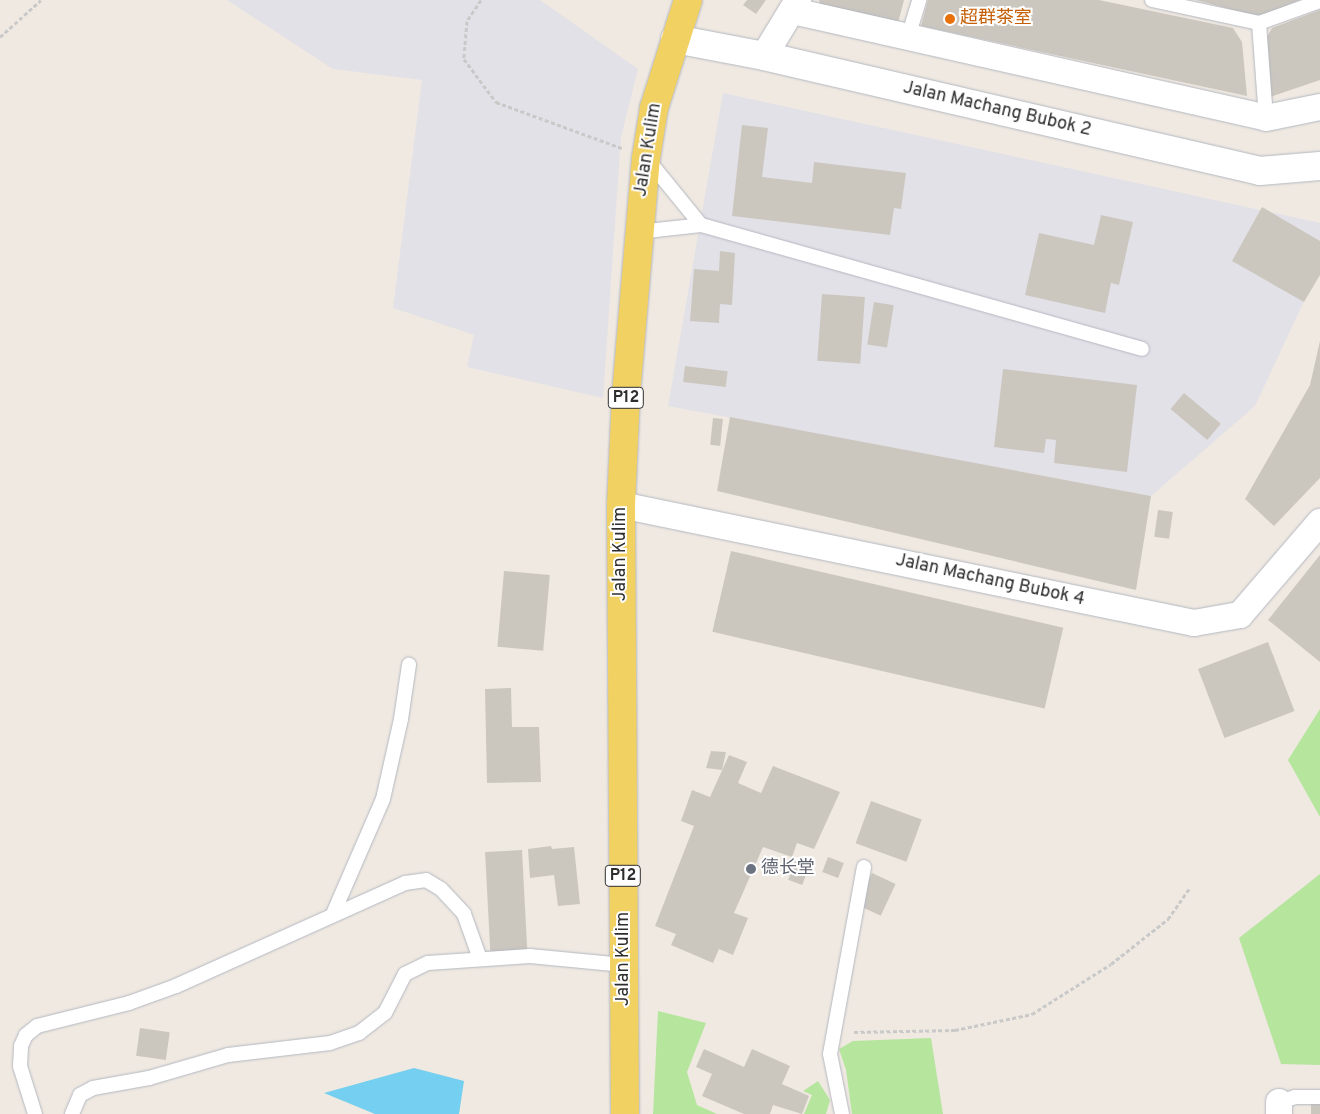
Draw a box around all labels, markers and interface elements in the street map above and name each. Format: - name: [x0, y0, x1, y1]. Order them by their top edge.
- place label: 超群茶室: [960, 8, 1032, 30]
- marker: 超群茶室: [944, 13, 956, 25]
- street label: Jalan Machang Bubok 2: [901, 78, 1093, 142]
- street label: Jalan Kulim: [631, 102, 667, 198]
- road number: P12: [607, 384, 645, 412]
- street label: Jalan Kulim: [610, 507, 632, 601]
- street label: Jalan Machang Bubok 4: [893, 550, 1087, 612]
- place label: 德长堂: [761, 858, 815, 880]
- road number: P12: [604, 862, 642, 889]
- marker: 德长堂: [745, 863, 757, 875]
- street label: Jalan Kulim: [613, 912, 635, 1006]

